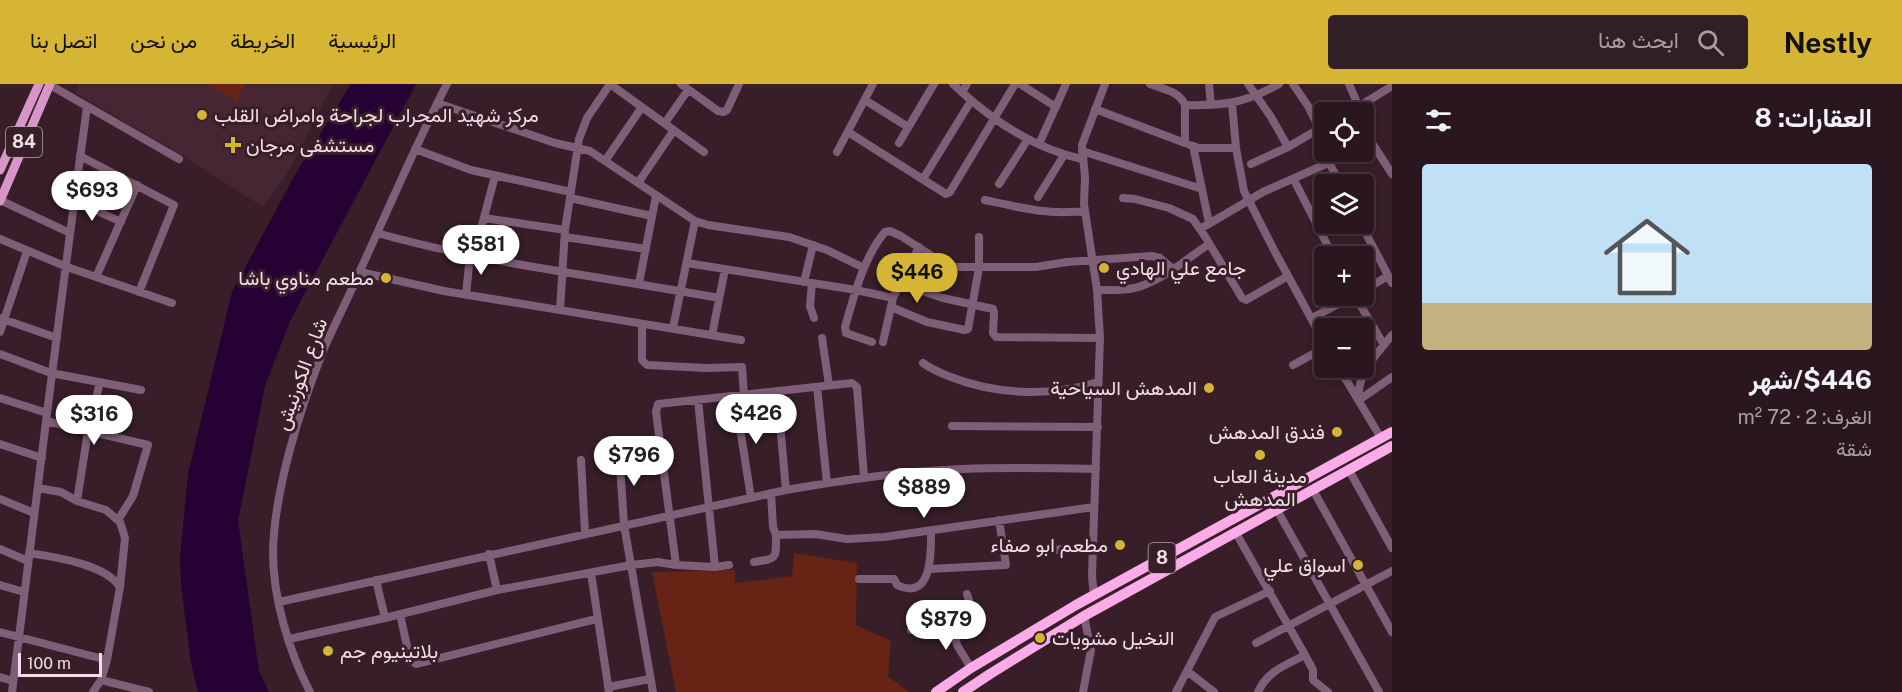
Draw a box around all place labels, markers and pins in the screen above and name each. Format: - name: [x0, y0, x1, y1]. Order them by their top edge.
- place label: مركز شهيد المحراب لجراحة وامراض القلب: [214, 103, 539, 128]
- marker: مركز شهيد المحراب لجراحة وامراض القلب: [195, 108, 209, 122]
- place label: مستشفى مرجان: [246, 133, 374, 158]
- marker: مستشفى مرجان: [224, 136, 242, 154]
- pin: $693: [56, 171, 128, 222]
- pin: $581: [445, 225, 517, 276]
- pin: $446: [881, 253, 953, 304]
- place label: جامع علي الهادي: [1116, 256, 1246, 285]
- marker: جامع علي الهادي: [1097, 261, 1111, 275]
- place label: مطعم مناوي باشا: [238, 266, 374, 295]
- marker: مطعم مناوي باشا: [379, 271, 393, 285]
- place label: المدهش السياحية: [1050, 376, 1197, 400]
- marker: المدهش السياحية: [1202, 381, 1216, 395]
- pin: $426: [720, 394, 792, 445]
- pin: $316: [58, 395, 130, 446]
- place label: فندق المدهش: [1209, 420, 1325, 444]
- marker: فندق المدهش: [1330, 425, 1344, 439]
- pin: $796: [598, 436, 670, 487]
- marker: مدينة العاب المدهش: [1253, 448, 1267, 462]
- place label: مدينة العاب المدهش: [1213, 464, 1307, 511]
- pin: $889: [888, 468, 960, 519]
- place label: مطعم ابو صفاء: [991, 533, 1108, 558]
- marker: مطعم ابو صفاء: [1113, 538, 1127, 552]
- place label: اسواق علي: [1264, 553, 1346, 582]
- marker: اسواق علي: [1351, 558, 1365, 572]
- pin: $879: [910, 600, 982, 651]
- place label: النخيل مشويات: [1052, 626, 1174, 651]
- marker: النخيل مشويات: [1033, 631, 1047, 645]
- place label: بلاتينيوم جم: [340, 639, 438, 664]
- marker: بلاتينيوم جم: [321, 644, 335, 658]

